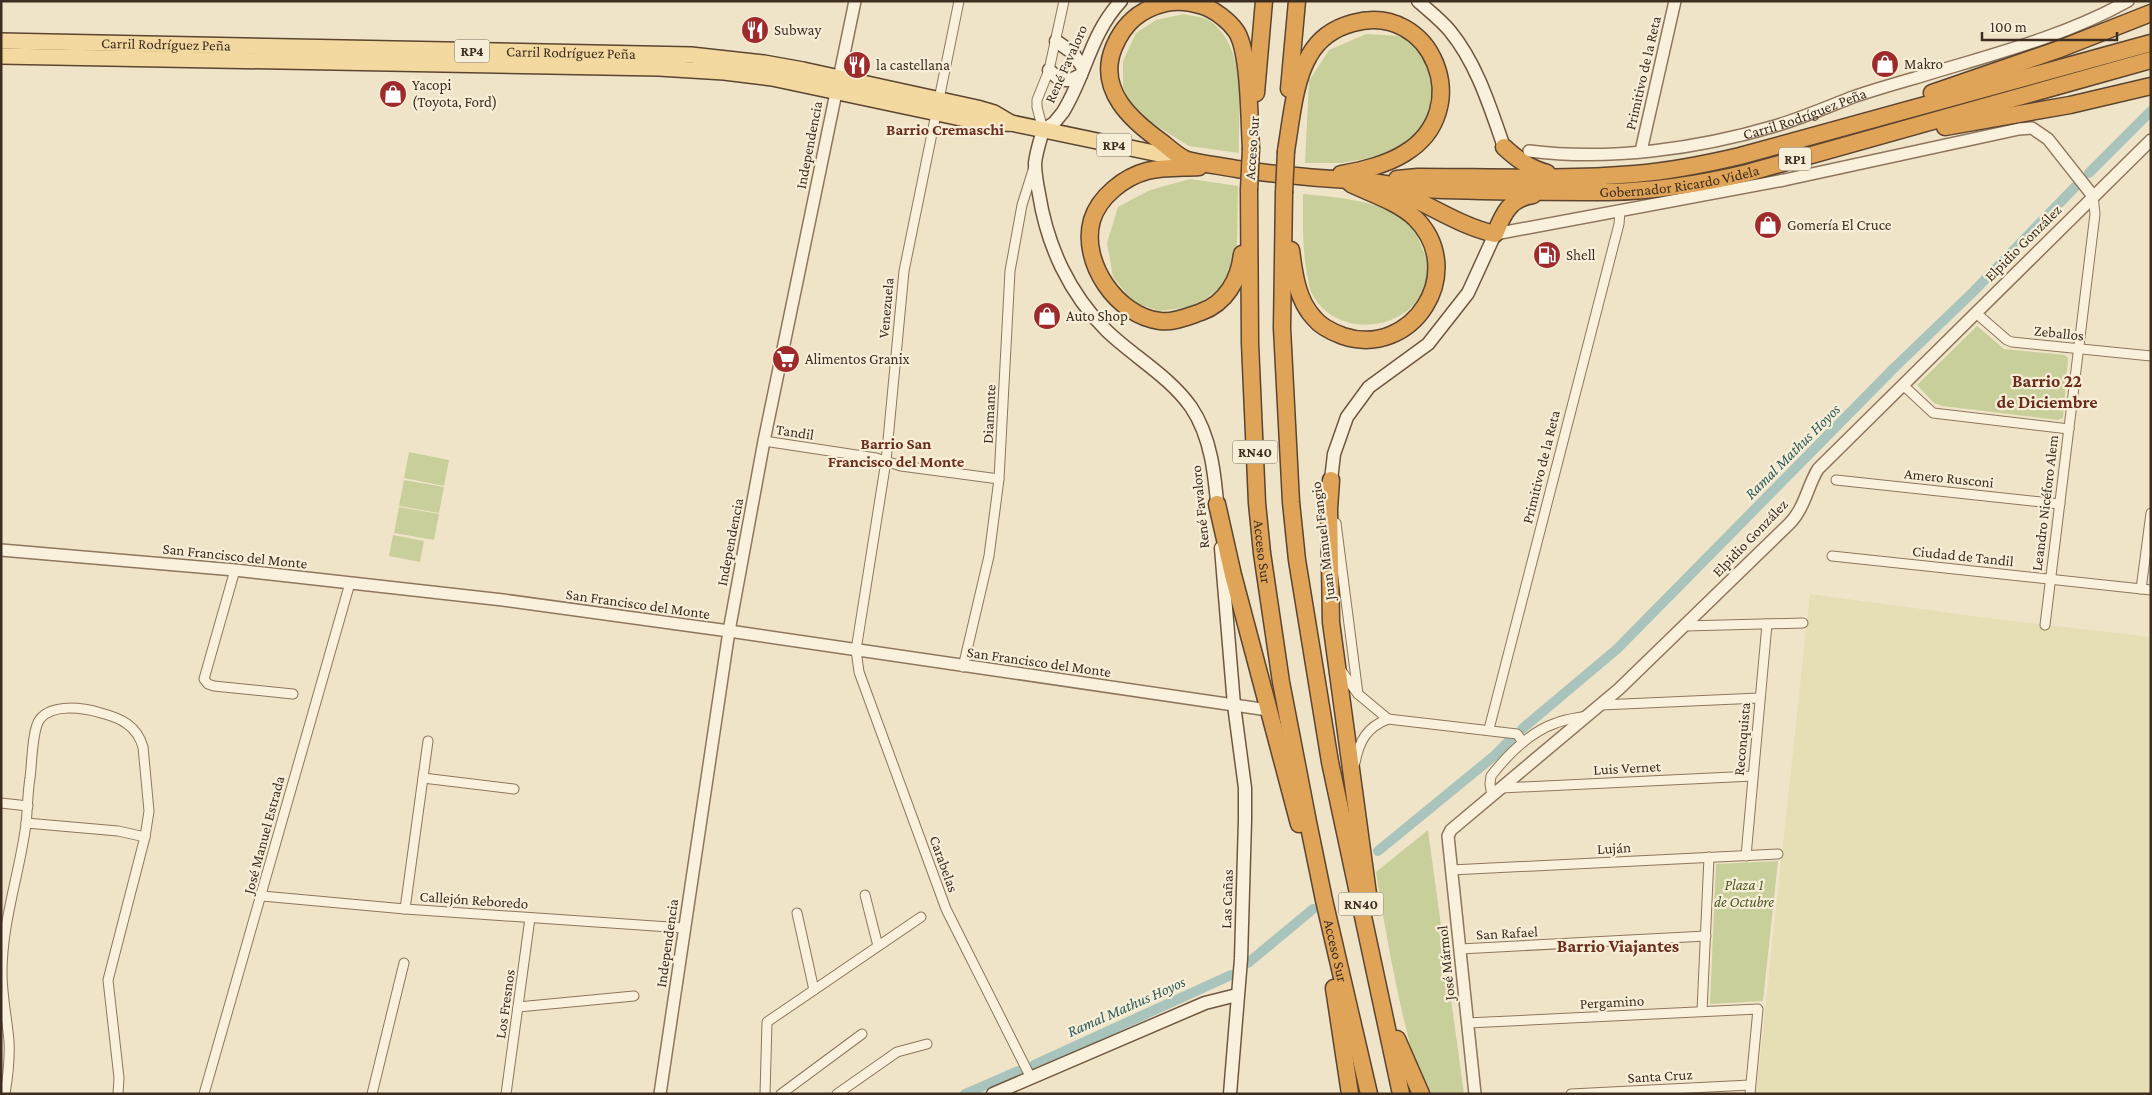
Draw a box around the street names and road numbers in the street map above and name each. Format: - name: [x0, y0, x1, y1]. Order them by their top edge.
- street label: Primitivo de la Reta: [1622, 15, 1664, 131]
- street label: René Favaloro: [1042, 23, 1090, 105]
- street label: Carril Rodríguez Peña: [101, 35, 231, 54]
- road number: RP4: [454, 40, 490, 62]
- street label: Carril Rodríguez Peña: [506, 43, 636, 62]
- street label: Carril Rodríguez Peña: [1741, 85, 1868, 142]
- street label: Independencia: [793, 100, 826, 191]
- street label: Acceso Sur: [1242, 115, 1262, 180]
- road number: RP4: [1096, 134, 1132, 156]
- road number: RP1: [1779, 148, 1811, 170]
- street label: Gobernador Ricardo Videla: [1600, 162, 1761, 200]
- street label: Elpidio González: [1982, 202, 2065, 285]
- street label: Venezuela: [875, 277, 897, 339]
- street label: Zeballos: [2033, 322, 2085, 344]
- street label: Diamante: [979, 384, 999, 444]
- street label: Primitivo de la Reta: [1519, 409, 1563, 525]
- street label: Tandil: [775, 421, 815, 443]
- street label: Leandro Nicéforo Alem: [2029, 434, 2061, 572]
- road number: RN40: [1232, 441, 1278, 464]
- street label: René Favaloro: [1188, 465, 1212, 549]
- street label: Amero Rusconi: [1903, 465, 1995, 491]
- street label: Juan Manuel Fangio: [1308, 480, 1339, 603]
- street label: Elpidio González: [1709, 496, 1792, 581]
- street label: Independencia: [714, 497, 747, 588]
- street label: Acceso Sur: [1251, 519, 1274, 585]
- street label: San Francisco del Monte: [162, 540, 308, 572]
- street label: Ciudad de Tandil: [1911, 543, 2015, 569]
- street label: San Francisco del Monte: [565, 586, 711, 622]
- street label: San Francisco del Monte: [966, 644, 1112, 680]
- street label: Reconquista: [1731, 702, 1754, 776]
- street label: Luis Vernet: [1593, 758, 1662, 778]
- street label: José Manuel Estrada: [240, 774, 288, 898]
- street label: Carabelas: [926, 834, 962, 894]
- street label: Luján: [1597, 839, 1631, 858]
- street label: Las Cañas: [1218, 869, 1236, 929]
- street label: Callejón Reboredo: [419, 888, 529, 913]
- road number: RN40: [1338, 892, 1384, 916]
- street label: Independencia: [653, 898, 682, 988]
- street label: Acceso Sur: [1321, 918, 1351, 984]
- street label: San Rafael: [1476, 923, 1538, 943]
- street label: José Mármol: [1434, 925, 1459, 1003]
- street label: Los Fresnos: [492, 968, 518, 1040]
- street label: Pergamino: [1579, 992, 1645, 1013]
- street label: Santa Cruz: [1627, 1066, 1693, 1086]

